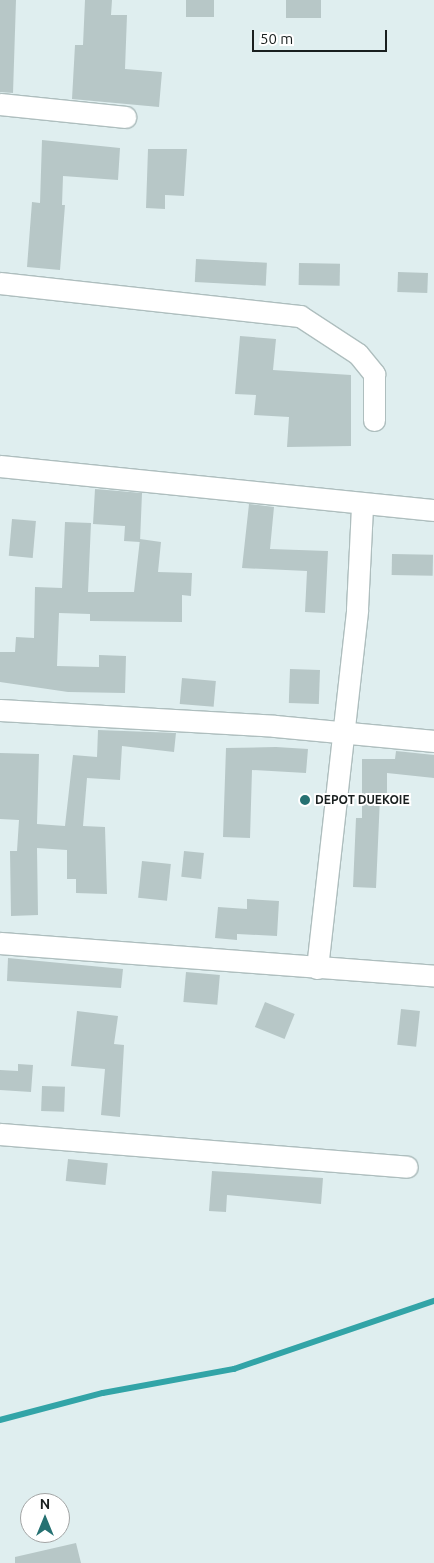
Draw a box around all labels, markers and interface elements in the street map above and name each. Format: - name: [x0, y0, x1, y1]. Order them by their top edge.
- scale bar: [254, 20, 389, 52]
- text: 50 m: [260, 30, 293, 47]
- place label: DEPOT DUEKOIE: [315, 793, 410, 807]
- marker: DEPOT DUEKOIE: [299, 794, 311, 806]
- north arrow: [20, 1493, 70, 1543]
- text: N: [40, 1496, 50, 1512]

